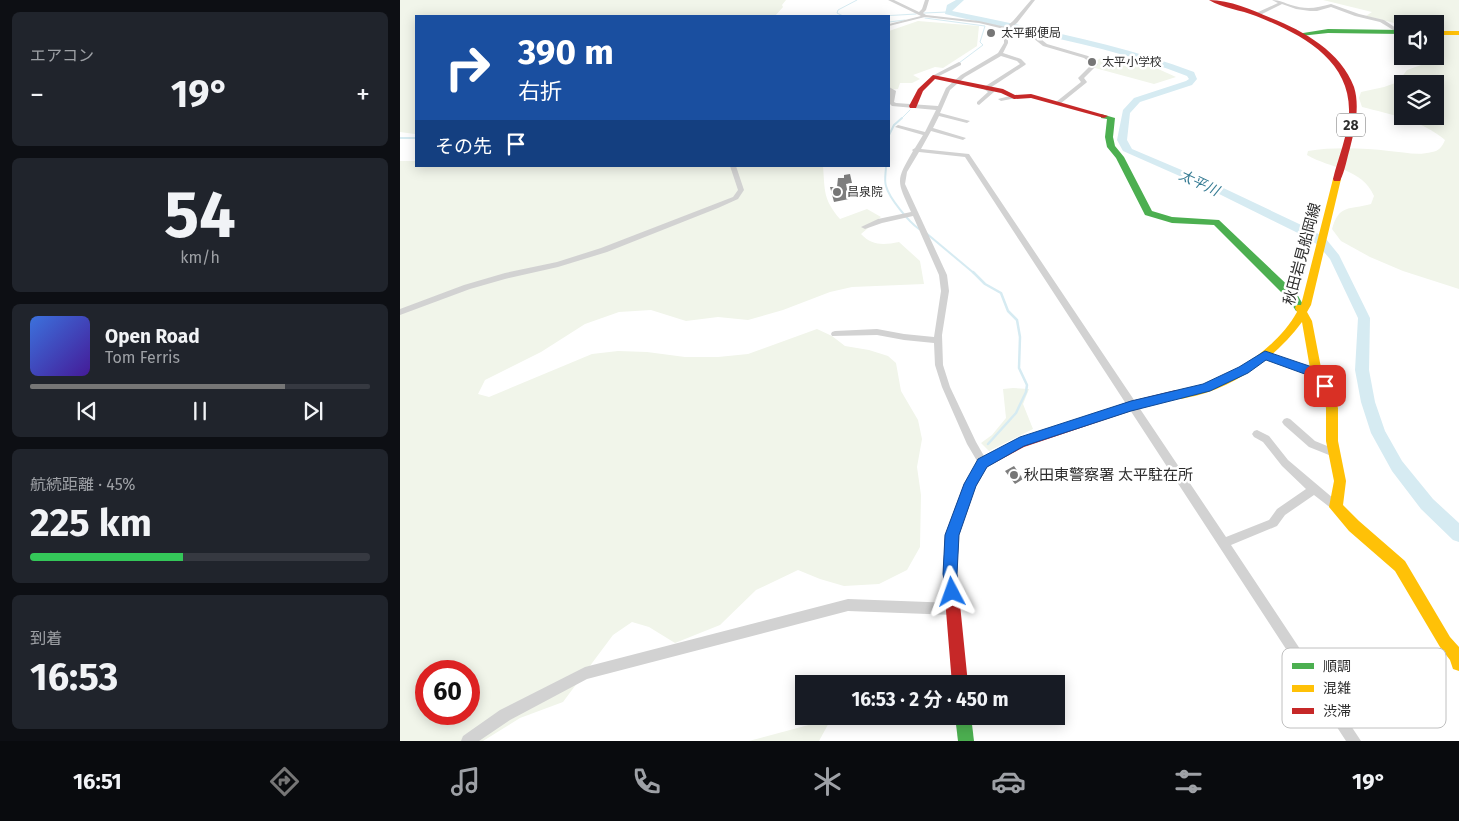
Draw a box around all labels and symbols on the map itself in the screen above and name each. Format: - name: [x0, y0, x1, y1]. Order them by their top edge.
- place label: 太平郵便局: [1001, 26, 1061, 40]
- marker: 太平郵便局: [985, 27, 997, 39]
- place label: 太平小学校: [1102, 55, 1162, 69]
- marker: 太平小学校: [1086, 56, 1098, 68]
- road number: 28: [1337, 114, 1365, 136]
- water label: 太平川: [1176, 166, 1223, 200]
- place label: 昌泉院: [847, 185, 883, 199]
- marker: 昌泉院: [831, 186, 843, 198]
- street label: 秋田岩見船岡線: [1280, 201, 1324, 307]
- pin: [1304, 365, 1346, 407]
- place label: 秋田東警察署 太平駐在所: [1024, 466, 1193, 484]
- marker: 秋田東警察署 太平駐在所: [1008, 469, 1020, 481]
- position arrow: [925, 565, 977, 617]
- legend: [1282, 648, 1446, 728]
- text: 順調: [1323, 658, 1351, 675]
- speed limit sign: 60: [415, 660, 480, 725]
- text: 混雑: [1323, 680, 1351, 697]
- text: 渋滞: [1323, 703, 1351, 720]

